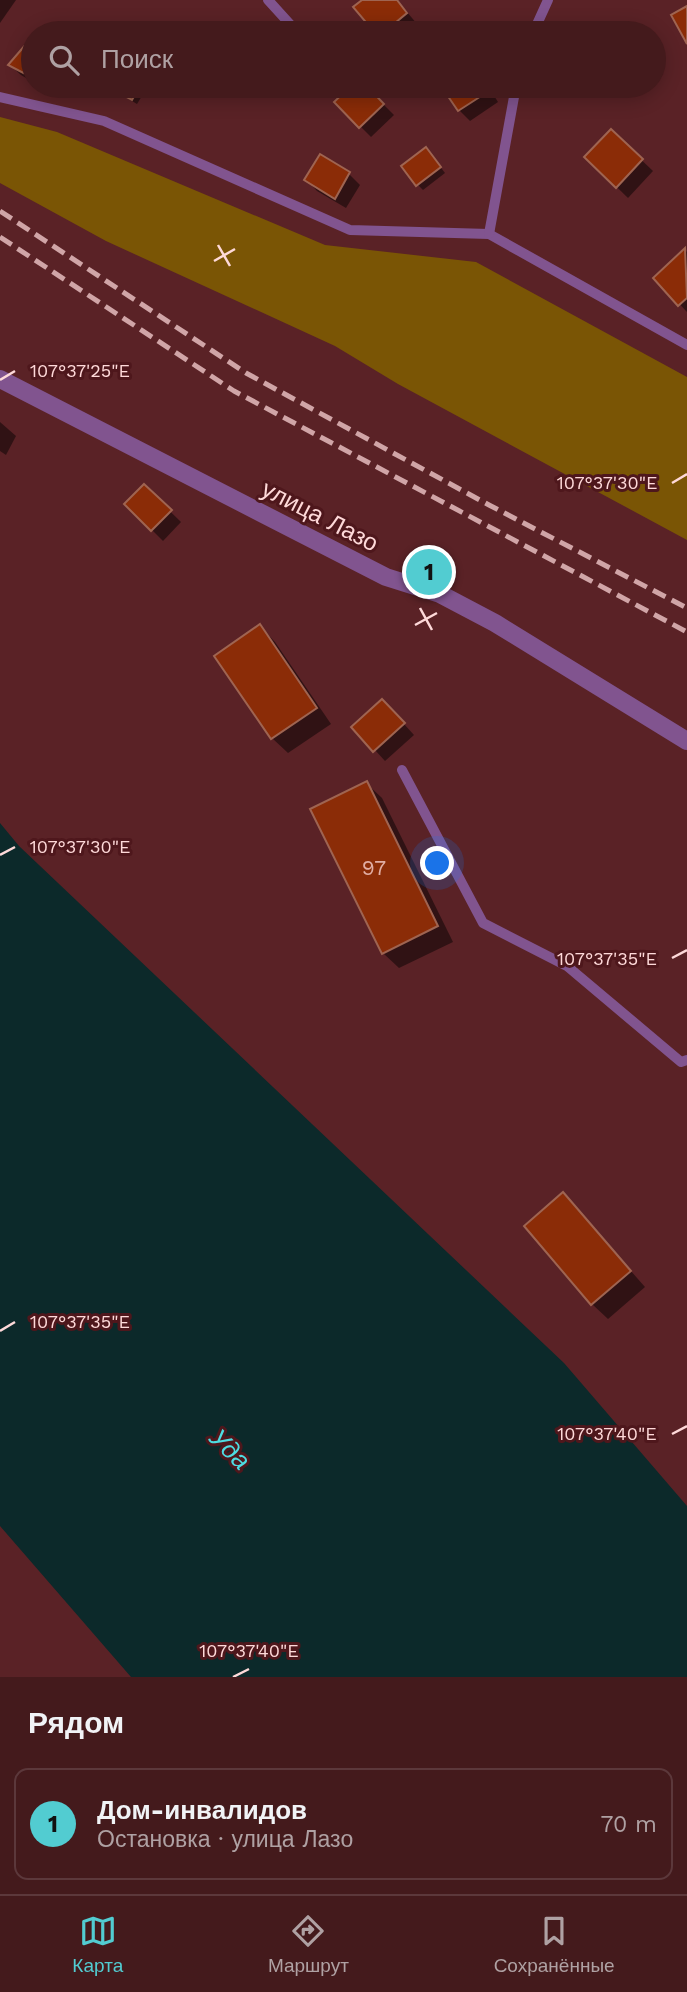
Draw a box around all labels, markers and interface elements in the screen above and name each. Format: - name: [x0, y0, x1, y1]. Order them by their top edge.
- search box: [21, 21, 666, 98]
- icon: search: [45, 41, 83, 79]
- text: Поиск: [101, 44, 173, 74]
- text: 107°37'25"E: [30, 360, 130, 381]
- text: 107°37'30"E: [557, 472, 657, 493]
- street label: улица Лазо: [257, 475, 383, 557]
- pin: 1: [406, 546, 452, 598]
- text: 107°37'30"E: [30, 836, 130, 857]
- your location: [420, 846, 454, 880]
- house number: 97: [362, 855, 386, 880]
- text: 107°37'35"E: [557, 948, 657, 969]
- text: 107°37'35"E: [30, 1311, 130, 1332]
- water label: Уда: [203, 1422, 257, 1476]
- text: 107°37'40"E: [557, 1423, 657, 1444]
- text: 107°37'40"E: [199, 1640, 299, 1661]
- text: Рядом: [28, 1705, 124, 1740]
- text: Дом-инвалидов: [97, 1795, 307, 1825]
- text: 1: [48, 1811, 58, 1838]
- text: 70 m: [600, 1811, 657, 1838]
- text: Остановка · улица Лазо: [97, 1826, 353, 1853]
- tab: Карта: [72, 1912, 123, 1977]
- tab: Маршрут: [268, 1912, 349, 1977]
- tab: Сохранённые: [494, 1912, 615, 1977]

